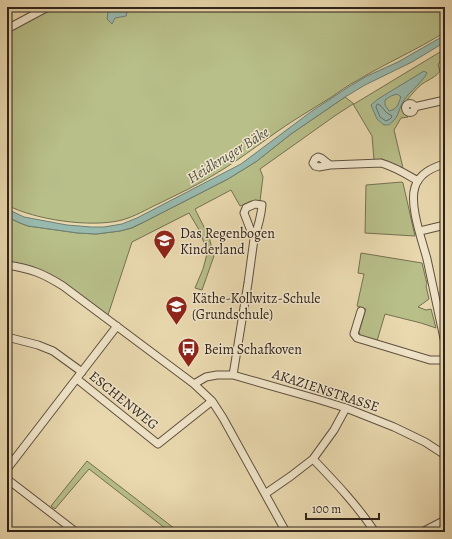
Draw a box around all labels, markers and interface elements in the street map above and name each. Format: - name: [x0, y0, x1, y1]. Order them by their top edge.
- water label: Heidkruger Bäke: [183, 122, 273, 188]
- place label: Das Regenbogen Kinderland: [180, 224, 275, 259]
- school or university icon: Das Regenbogen Kinderland: [152, 228, 178, 261]
- place label: Käthe-Kollwitz-Schule (Grundschule): [192, 289, 321, 324]
- school or university icon: Käthe-Kollwitz-Schule (Grundschule): [163, 293, 189, 326]
- bus stop icon: Beim Schafkoven: [176, 336, 202, 369]
- place label: Beim Schafkoven: [204, 340, 302, 359]
- street label: AKAZIENSTRASSE: [269, 364, 382, 417]
- street label: ESCHENWEG: [85, 367, 162, 434]
- scale bar: [306, 495, 379, 521]
- text: 100 m: [312, 501, 341, 517]

